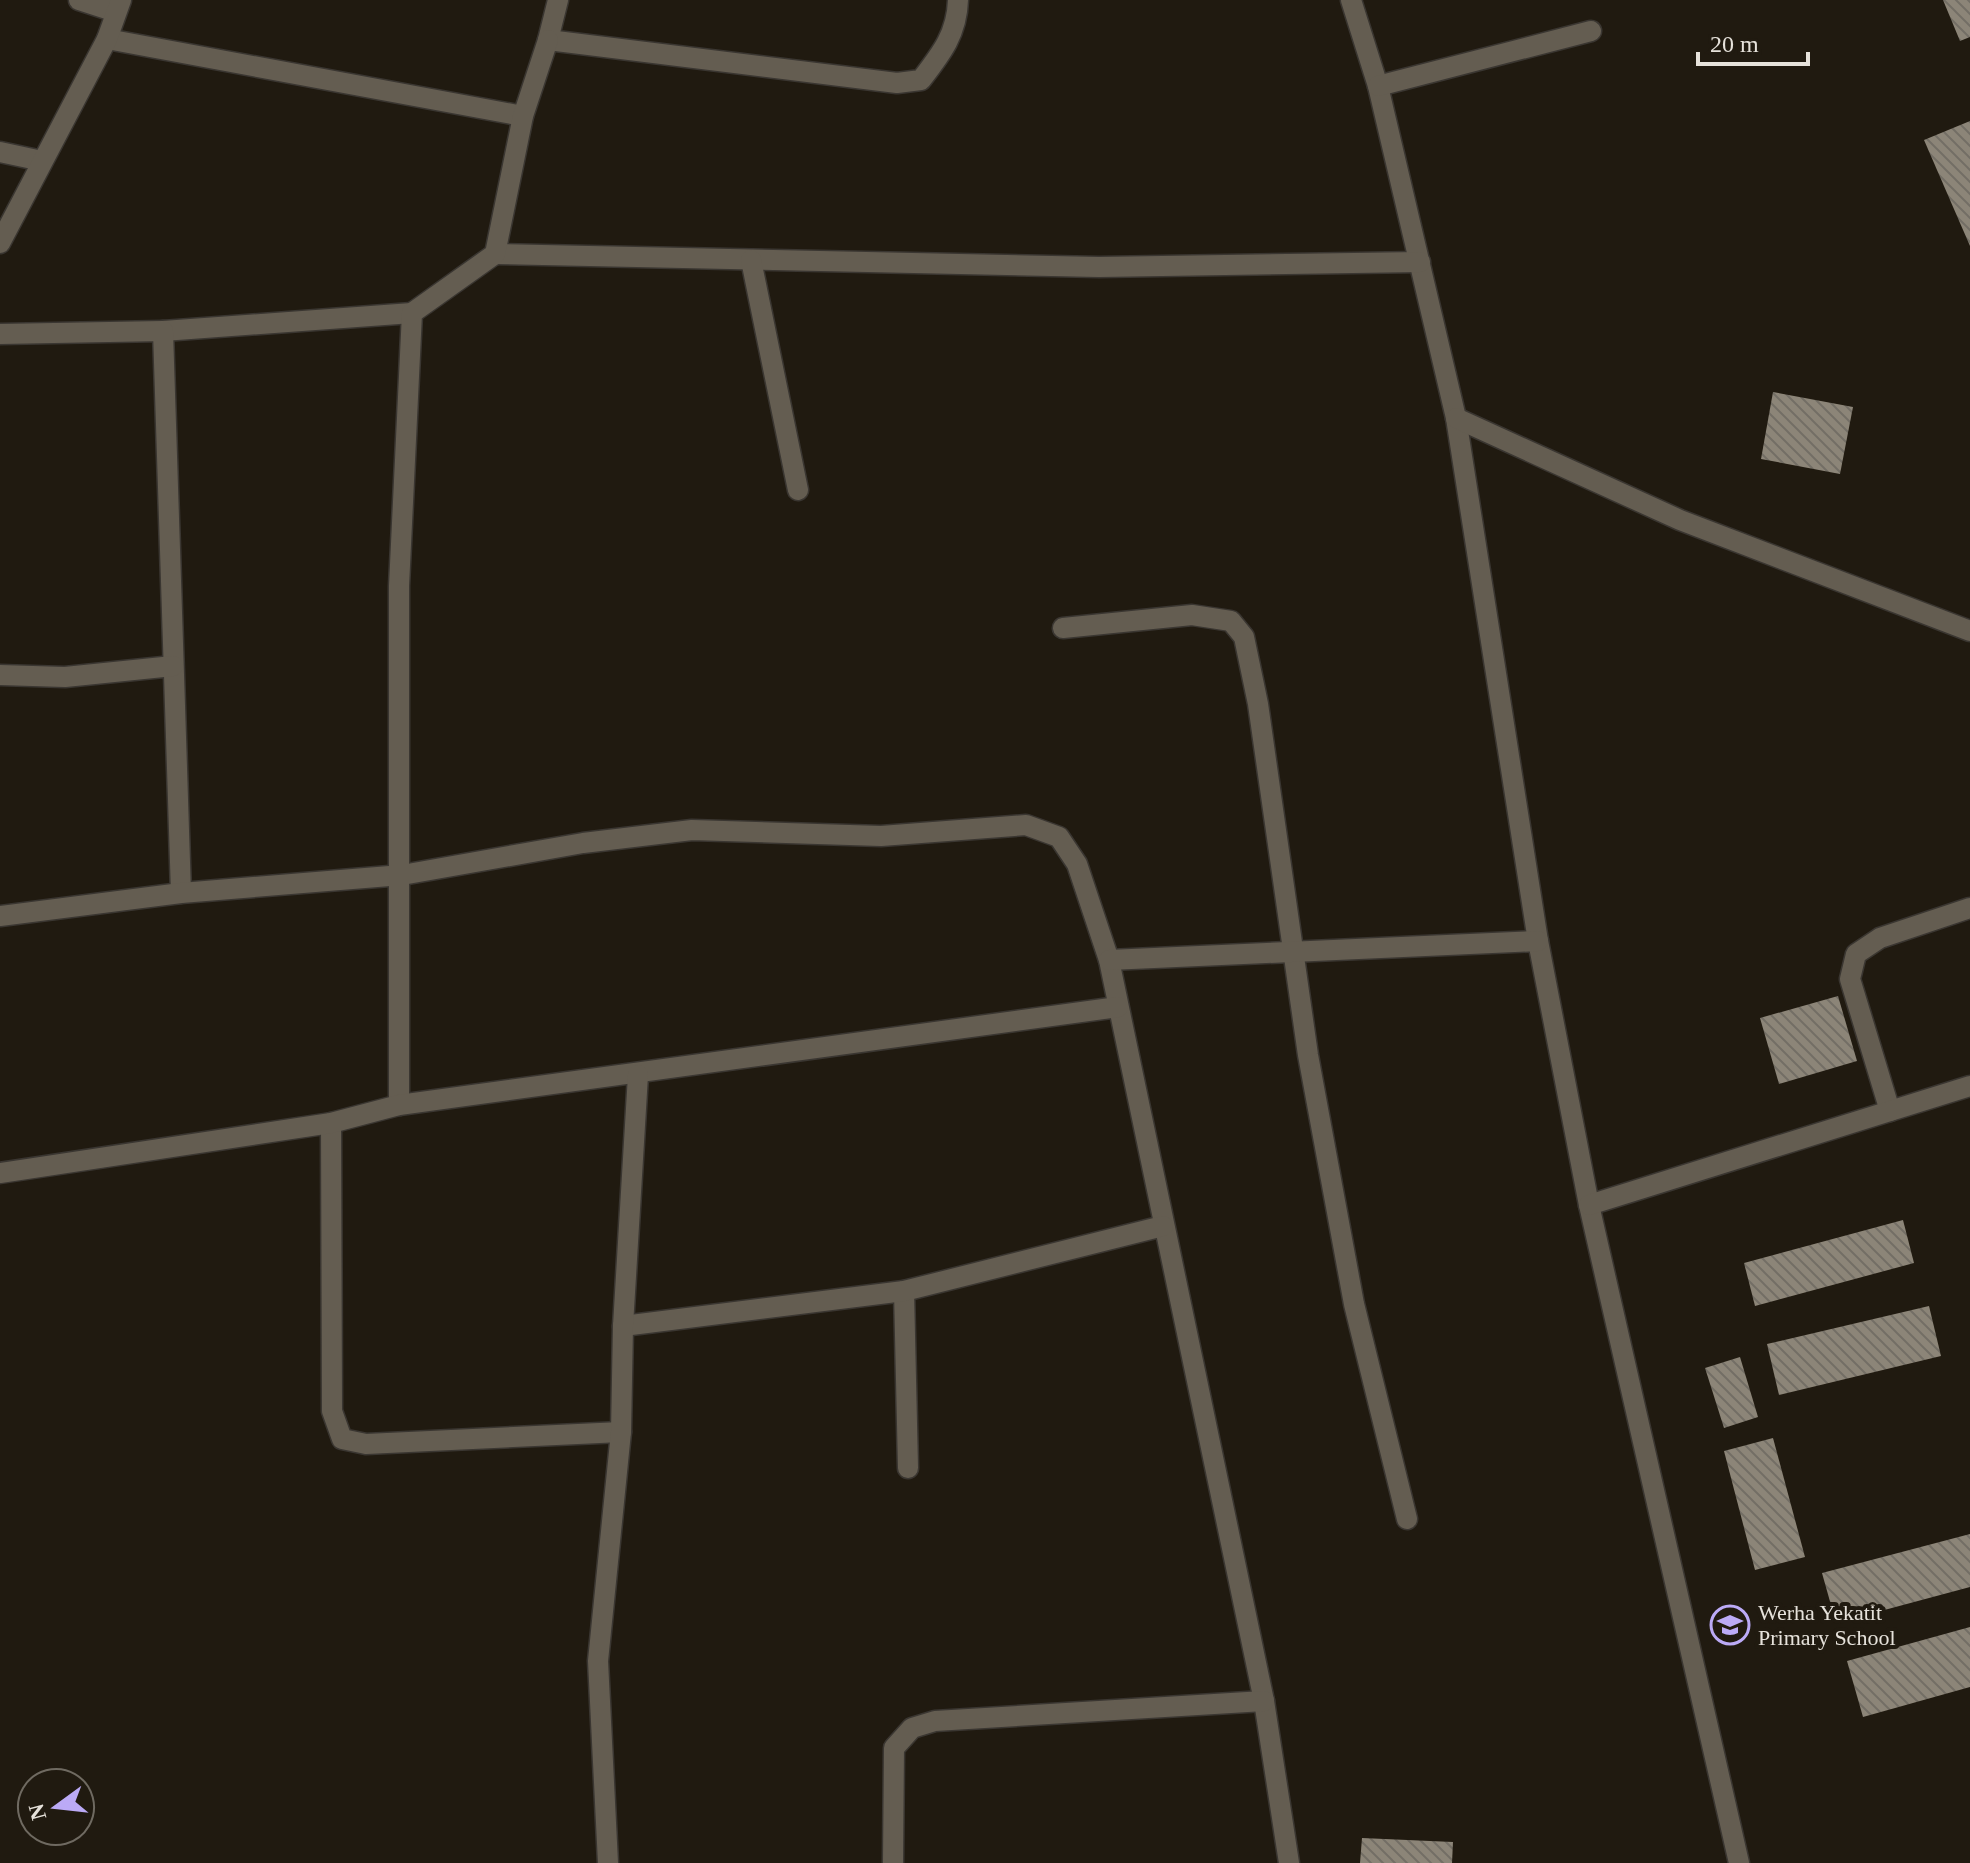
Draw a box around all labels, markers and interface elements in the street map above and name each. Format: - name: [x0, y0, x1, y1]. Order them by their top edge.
- scale bar: [1698, 16, 1808, 66]
- text: 20 m: [1710, 31, 1759, 57]
- place label: Werha Yekatit Primary School: [1758, 1600, 1896, 1650]
- school or university icon: Werha Yekatit Primary School: [1709, 1604, 1751, 1646]
- north arrow: [16, 1767, 96, 1847]
- text: N: [23, 1801, 51, 1823]

